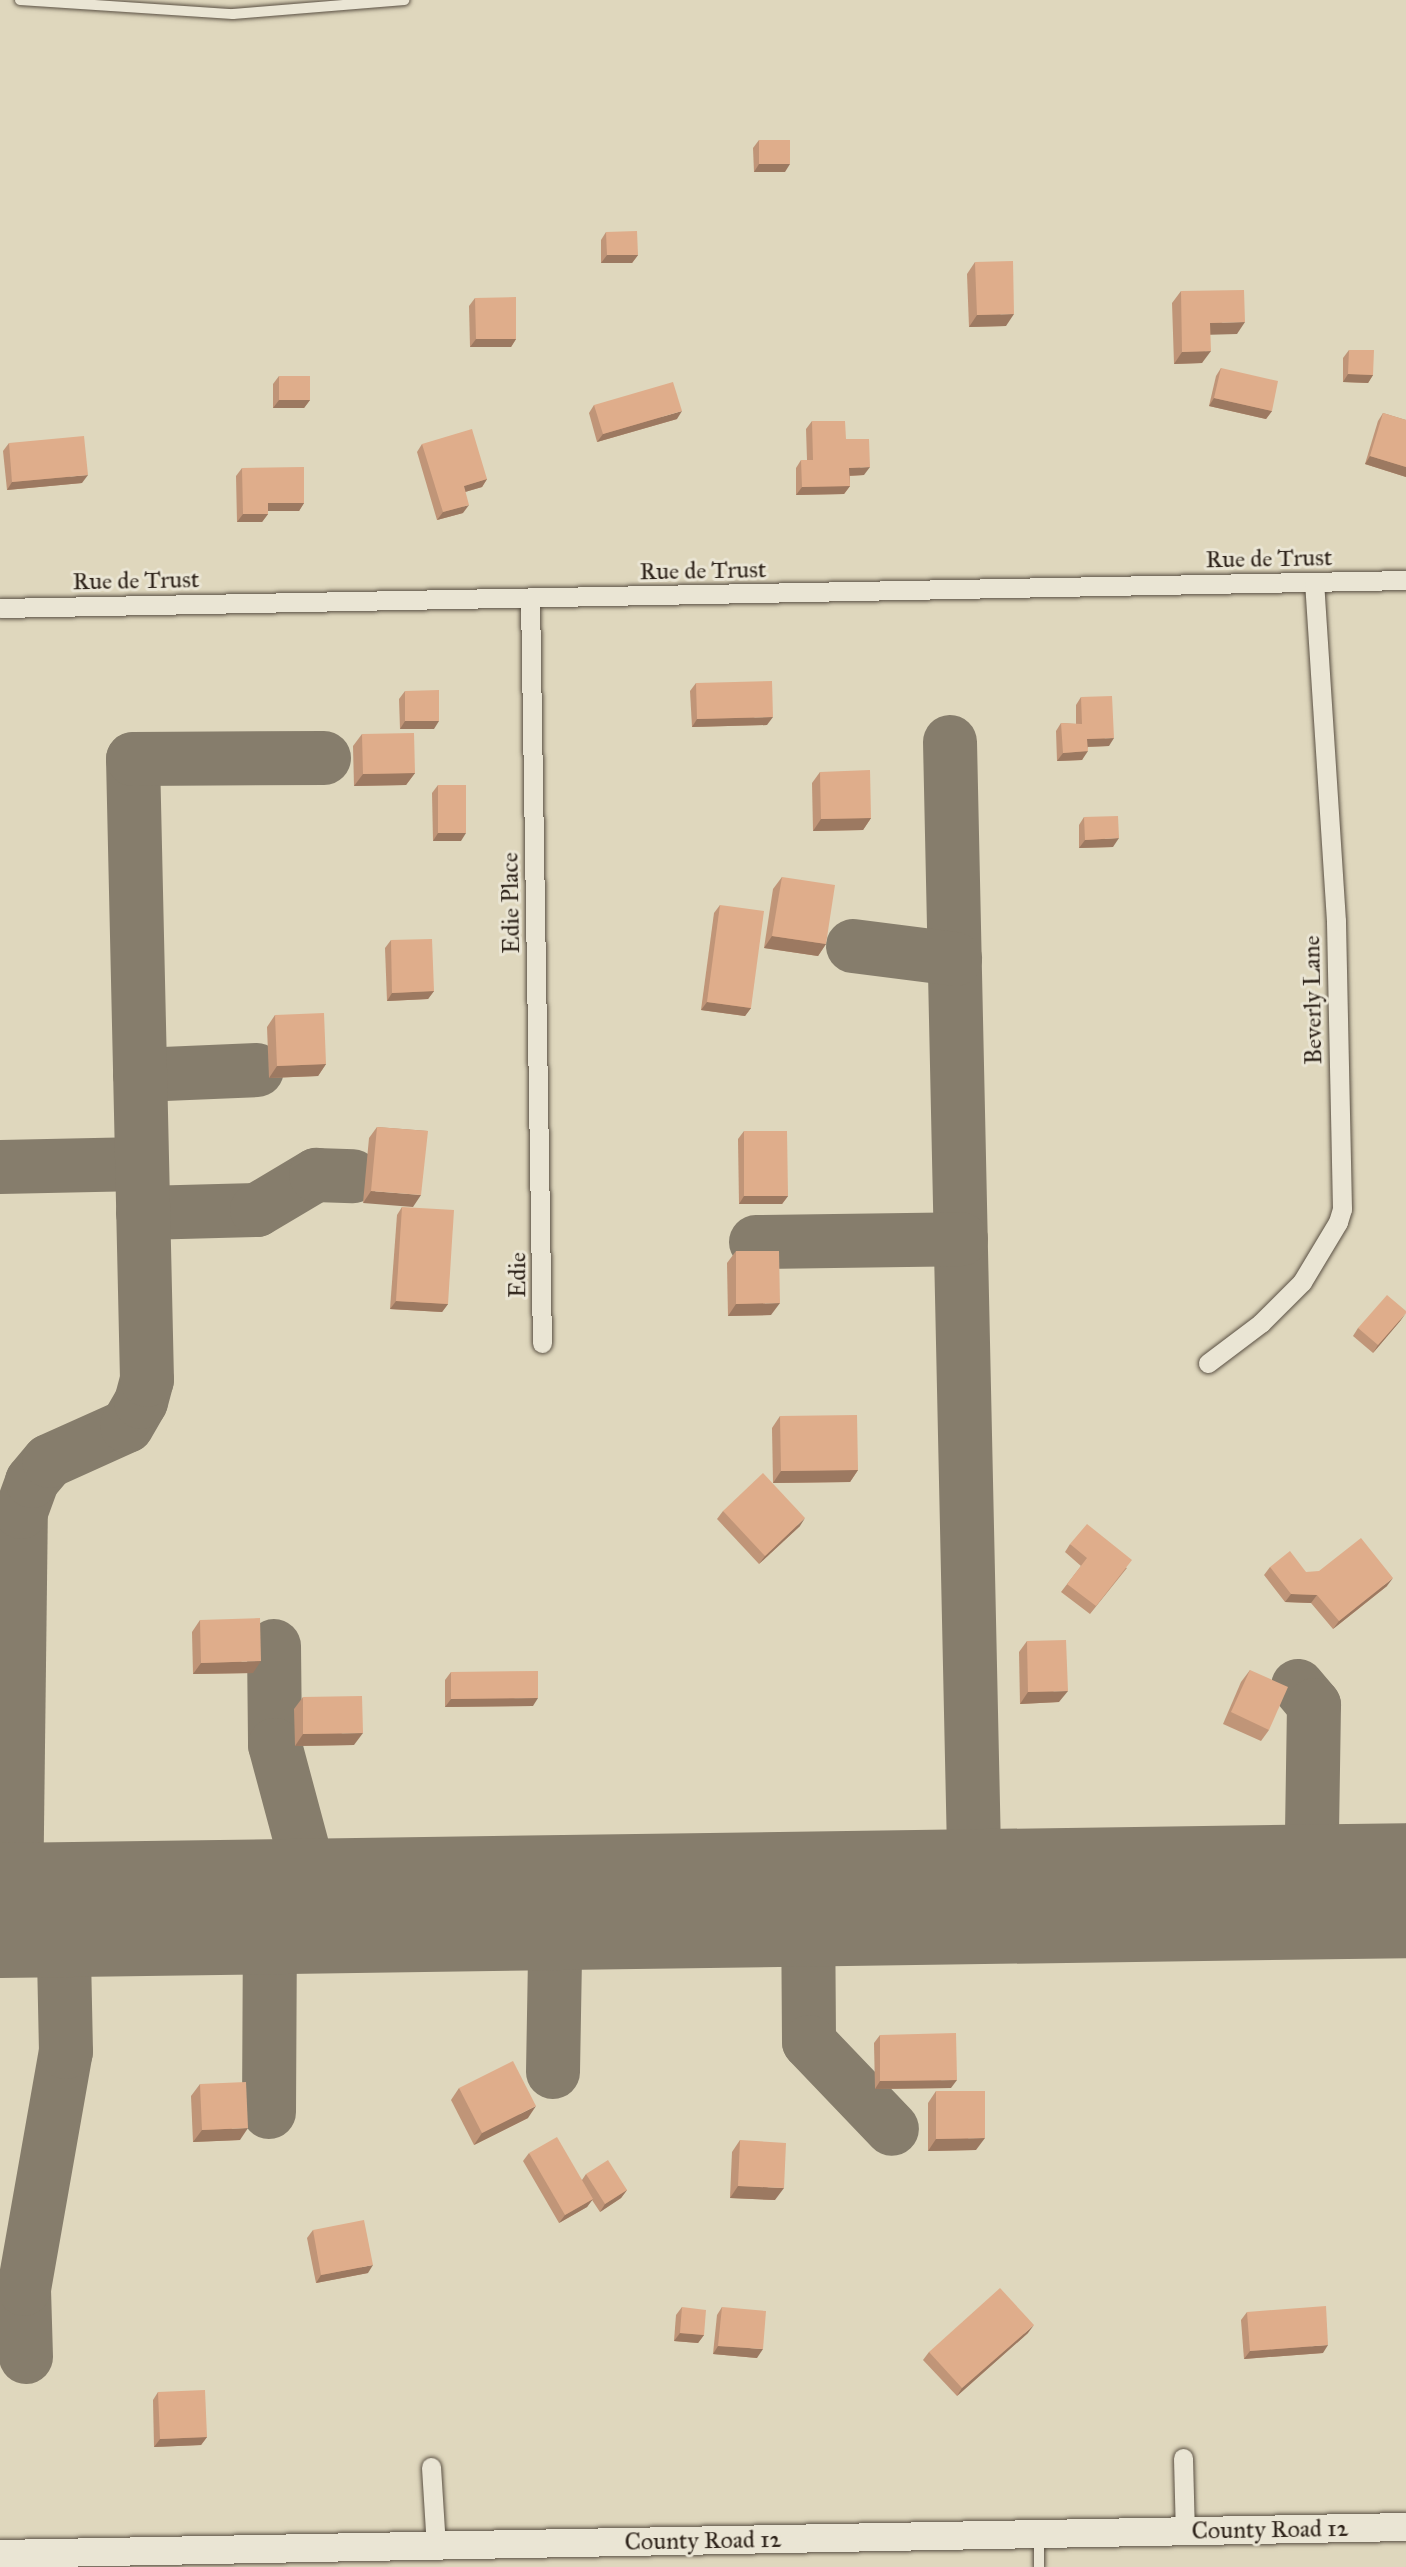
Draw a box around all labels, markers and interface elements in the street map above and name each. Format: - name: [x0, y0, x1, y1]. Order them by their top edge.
- street label: Rue de Trust: [1205, 543, 1333, 575]
- street label: Rue de Trust: [639, 555, 767, 587]
- street label: Rue de Trust: [72, 565, 200, 597]
- street label: Edie Place: [496, 852, 526, 954]
- street label: Beverly Lane: [1297, 935, 1329, 1065]
- street label: Edie: [504, 1252, 532, 1298]
- street label: County Road 12: [1191, 2514, 1349, 2546]
- street label: County Road 12: [624, 2525, 782, 2557]

